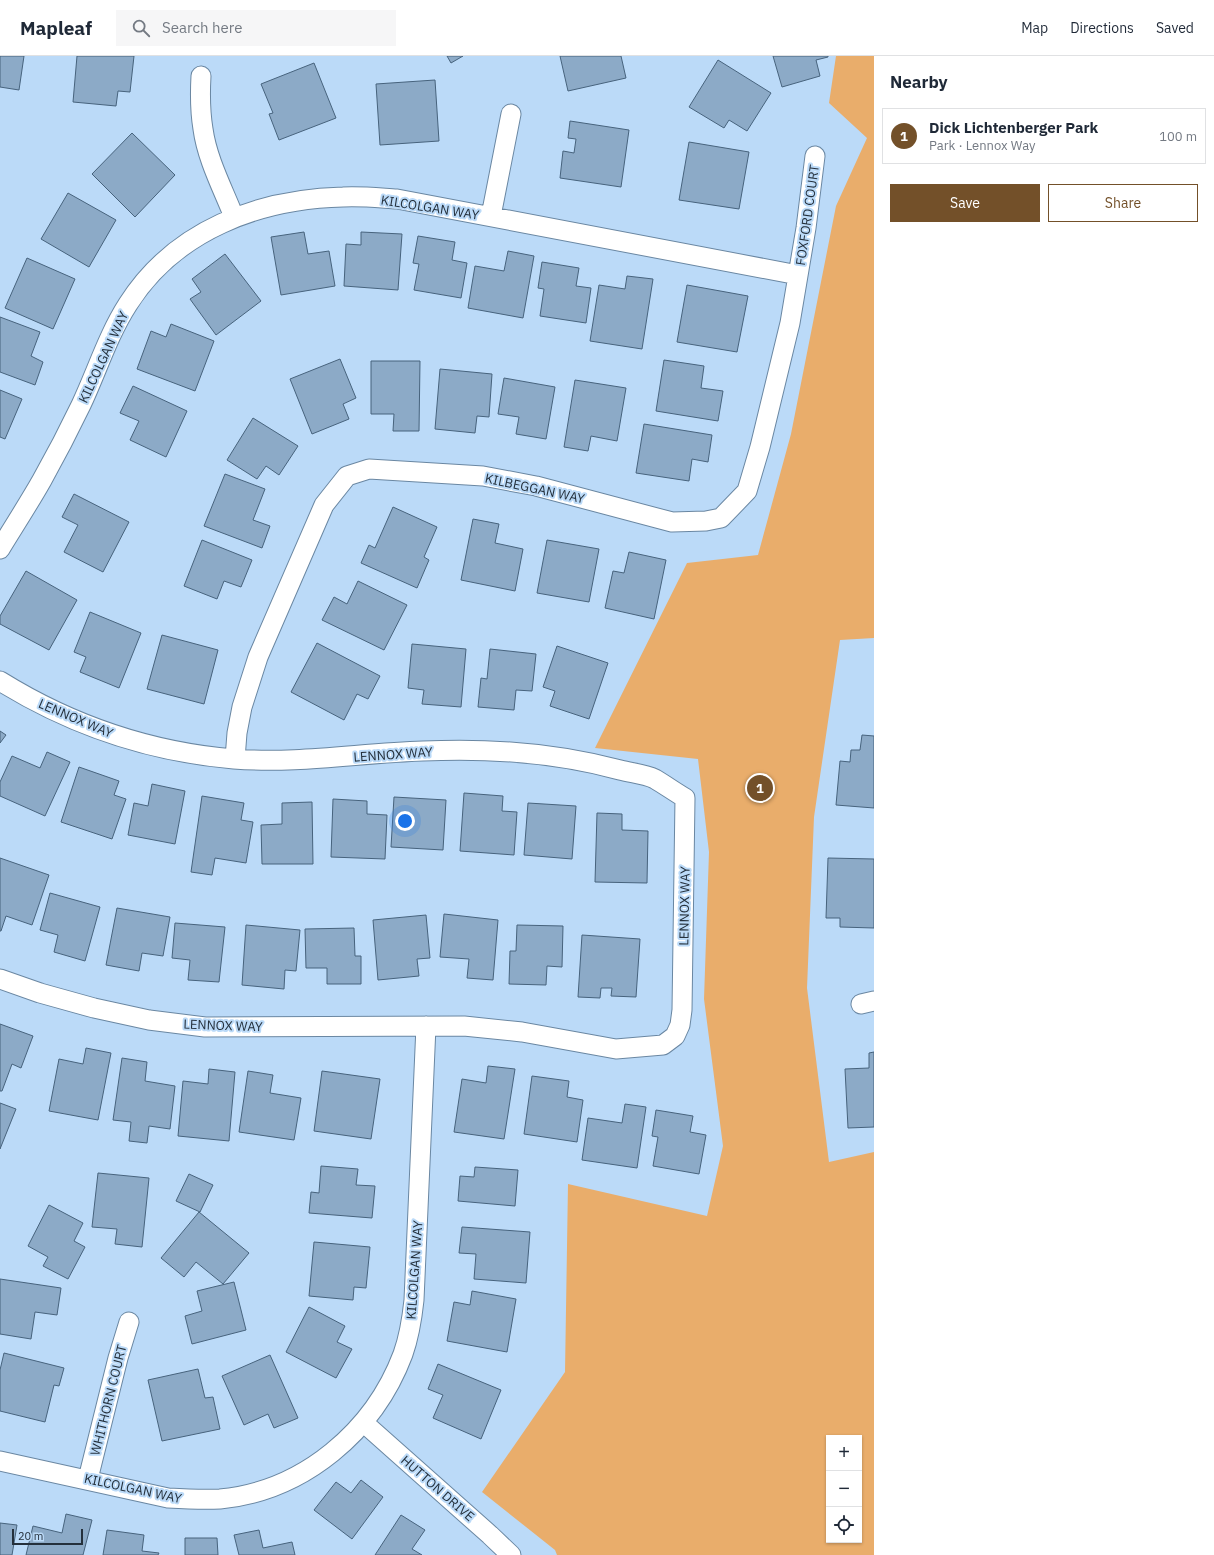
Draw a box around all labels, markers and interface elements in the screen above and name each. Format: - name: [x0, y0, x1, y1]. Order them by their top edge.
- search box: [116, 10, 396, 46]
- text: Mapleaf: [20, 16, 92, 40]
- icon: search: [130, 17, 152, 39]
- text: Search here: [162, 18, 242, 37]
- text: Map: [1021, 19, 1048, 37]
- text: Directions: [1070, 19, 1134, 37]
- text: Saved: [1156, 19, 1194, 37]
- text: Nearby: [890, 71, 948, 93]
- text: Dick Lichtenberger Park: [929, 118, 1098, 137]
- text: 1: [900, 128, 908, 145]
- text: 100 m: [1159, 128, 1197, 145]
- text: Park · Lennox Way: [929, 137, 1036, 154]
- street label: FOXFORD COURT: [792, 163, 823, 267]
- button: Save: [890, 184, 1040, 222]
- button: Share: [1048, 184, 1198, 222]
- street label: KILCOLGAN WAY: [380, 191, 481, 224]
- street label: KILCOLGAN WAY: [75, 308, 132, 406]
- street label: KILBEGGAN WAY: [483, 470, 587, 507]
- street label: LENNOX WAY: [36, 695, 116, 742]
- street label: LENNOX WAY: [353, 743, 434, 766]
- pin: 1: [747, 773, 773, 803]
- your location: [395, 811, 415, 831]
- street label: LENNOX WAY: [675, 866, 694, 946]
- street label: LENNOX WAY: [183, 1016, 263, 1035]
- street label: KILCOLGAN WAY: [403, 1220, 426, 1320]
- street label: WHITHORN COURT: [86, 1342, 131, 1457]
- map controls: [826, 1435, 862, 1543]
- button: +: [826, 1435, 862, 1471]
- street label: HUTTON DRIVE: [397, 1452, 478, 1525]
- street label: KILCOLGAN WAY: [83, 1470, 184, 1507]
- button: −: [826, 1471, 862, 1507]
- button: locate: [826, 1507, 862, 1543]
- scale bar: [12, 1527, 83, 1546]
- text: 20 m: [18, 1529, 43, 1543]

